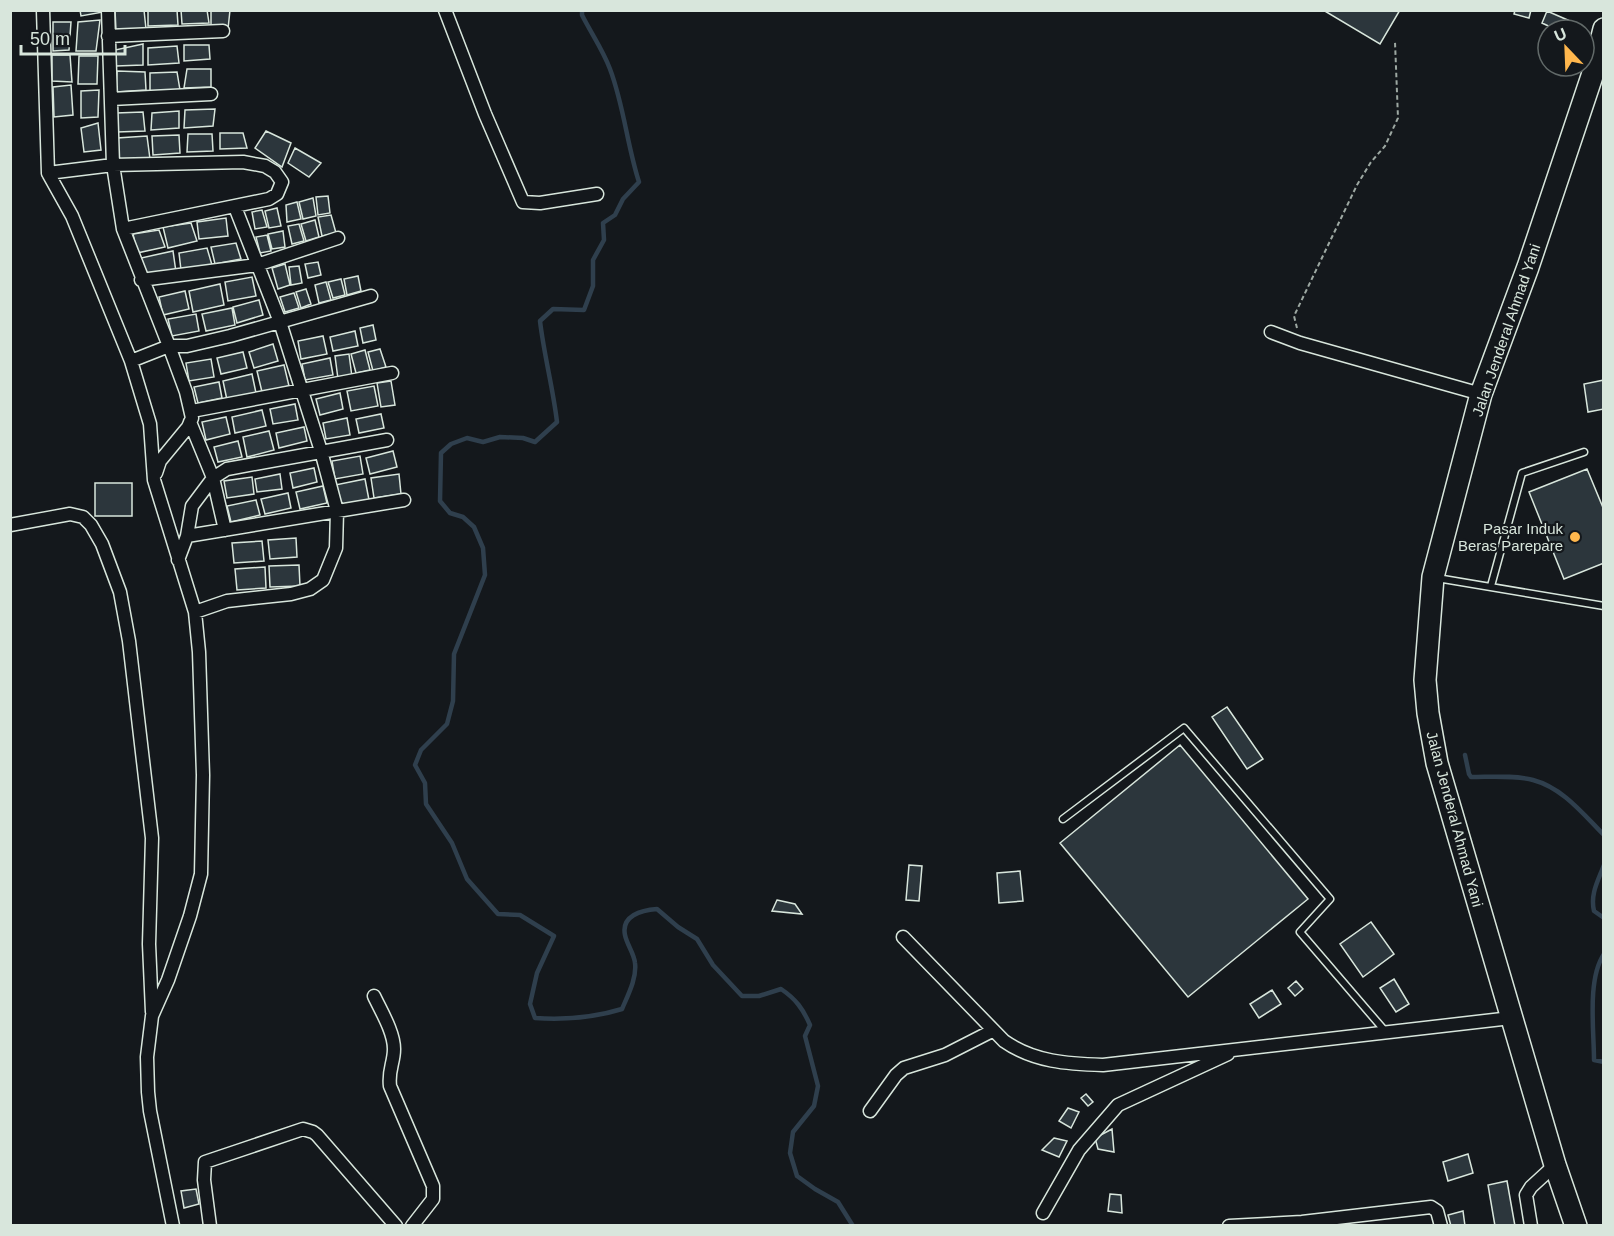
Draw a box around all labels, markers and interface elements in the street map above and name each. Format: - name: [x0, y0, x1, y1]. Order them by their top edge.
- scale bar: [21, 18, 124, 56]
- north arrow: [1536, 18, 1596, 78]
- text: U: [1552, 25, 1569, 45]
- text: 50 m: [30, 29, 70, 49]
- street label: Jalan Jenderal Ahmad Yani: [1468, 242, 1544, 418]
- place label: Pasar Induk Beras Parepare: [1458, 520, 1563, 554]
- marker: Pasar Induk Beras Parepare: [1568, 530, 1582, 544]
- street label: Jalan Jenderal Ahmad Yani: [1423, 729, 1487, 909]

